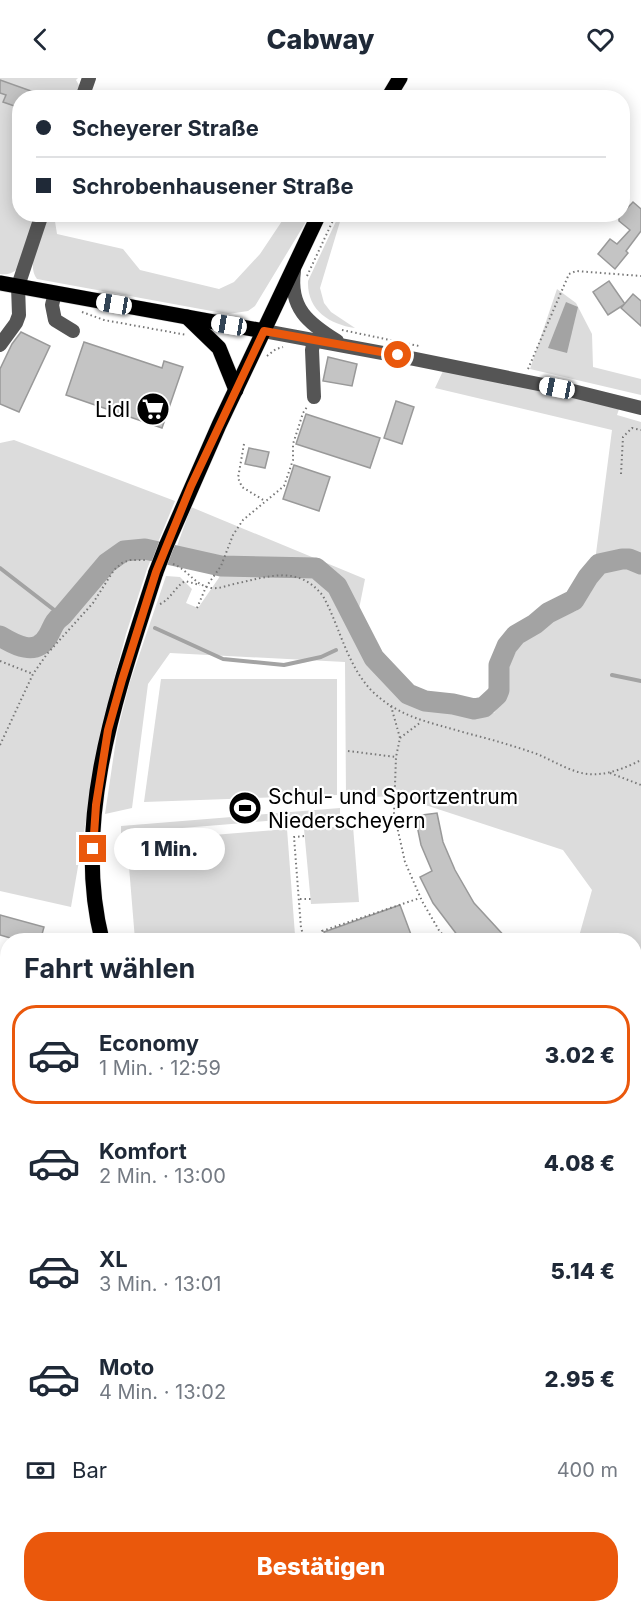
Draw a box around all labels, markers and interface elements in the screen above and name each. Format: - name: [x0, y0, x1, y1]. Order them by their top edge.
- icon: back: [24, 23, 57, 56]
- text: Cabway: [266, 23, 375, 56]
- icon: heart: [584, 23, 617, 56]
- text: Scheyerer Straße: [72, 115, 259, 141]
- text: Schrobenhausener Straße: [72, 173, 354, 199]
- car: [95, 292, 133, 316]
- car: [210, 313, 248, 337]
- route start: [384, 341, 411, 368]
- car: [538, 376, 576, 400]
- supermarket icon: Lidl: [135, 391, 171, 427]
- place label: Lidl: [95, 397, 130, 422]
- place label: Schul- und Sportzentrum Niederscheyern: [268, 784, 518, 833]
- sports icon: Schul- und Sportzentrum Niederscheyern: [227, 790, 263, 826]
- callout: 1 Min.: [114, 828, 225, 870]
- route end: [79, 835, 106, 862]
- text: 1 Min.: [141, 837, 198, 861]
- text: Fahrt wählen: [24, 952, 195, 985]
- icon: car: [27, 1028, 81, 1082]
- text: Economy: [99, 1030, 199, 1056]
- text: 3.02 €: [545, 1042, 615, 1068]
- text: 1 Min. · 12:59: [99, 1056, 221, 1080]
- icon: car: [27, 1136, 81, 1190]
- text: Komfort: [99, 1138, 187, 1164]
- text: 4.08 €: [544, 1150, 615, 1176]
- text: 2 Min. · 13:00: [99, 1164, 226, 1188]
- icon: car: [27, 1244, 81, 1298]
- text: XL: [99, 1246, 128, 1272]
- text: 5.14 €: [551, 1258, 615, 1284]
- text: 3 Min. · 13:01: [99, 1272, 221, 1296]
- icon: car: [27, 1352, 81, 1406]
- text: Moto: [99, 1354, 154, 1380]
- text: 2.95 €: [545, 1366, 615, 1392]
- text: 4 Min. · 13:02: [99, 1380, 226, 1404]
- icon: cash: [24, 1454, 57, 1487]
- text: Bar: [72, 1457, 107, 1483]
- text: 400 m: [557, 1458, 618, 1482]
- button: Bestätigen: [24, 1532, 618, 1601]

